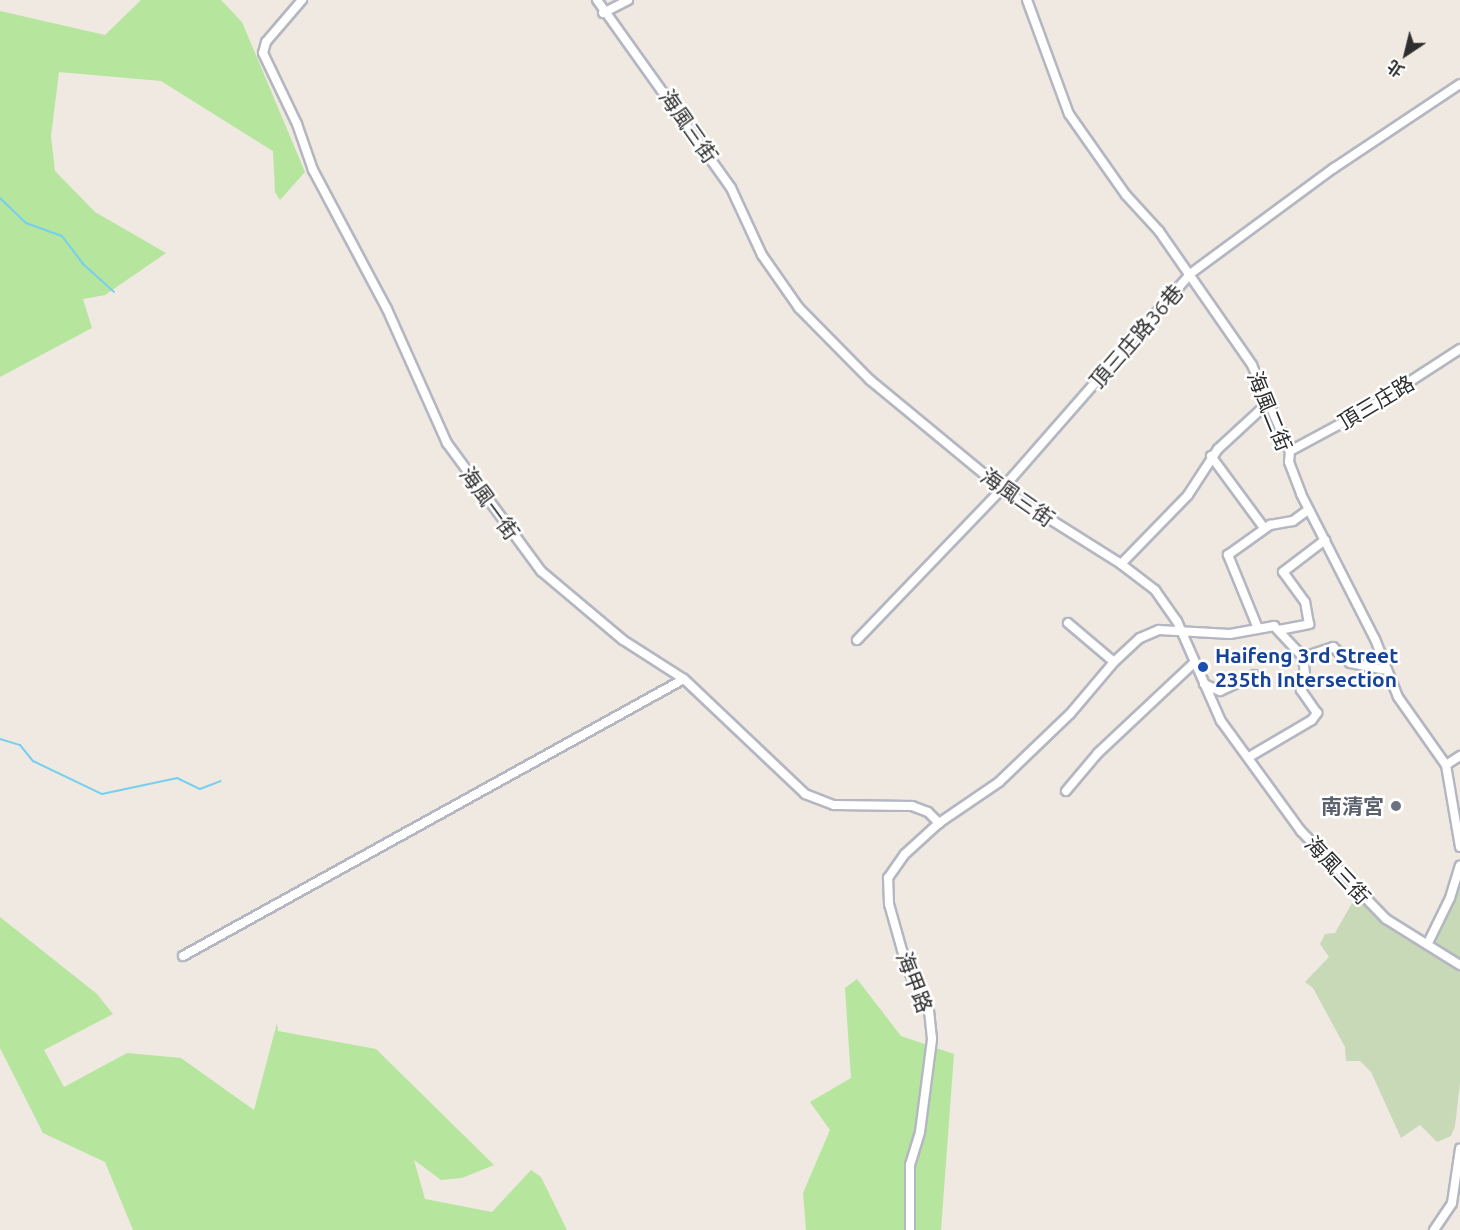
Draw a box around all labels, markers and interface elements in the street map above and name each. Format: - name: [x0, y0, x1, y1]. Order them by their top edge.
- north arrow: [1376, 24, 1436, 84]
- text: 北: [1384, 57, 1407, 81]
- street label: 海風三街: [655, 84, 723, 168]
- street label: 頂三庄路36巷: [1084, 279, 1188, 393]
- street label: 海風二街: [1243, 367, 1297, 455]
- street label: 頂三庄路: [1334, 370, 1418, 434]
- street label: 海風一街: [455, 462, 525, 544]
- street label: 海風三街: [976, 463, 1060, 531]
- place label: Haifeng 3rd Street 235th Intersection: [1215, 642, 1398, 692]
- marker: Haifeng 3rd Street 235th Intersection: [1196, 660, 1210, 674]
- place label: 南清宮: [1321, 793, 1384, 819]
- marker: 南清宮: [1389, 799, 1403, 813]
- street label: 海風三街: [1300, 831, 1376, 909]
- street label: 海甲路: [892, 948, 938, 1016]

